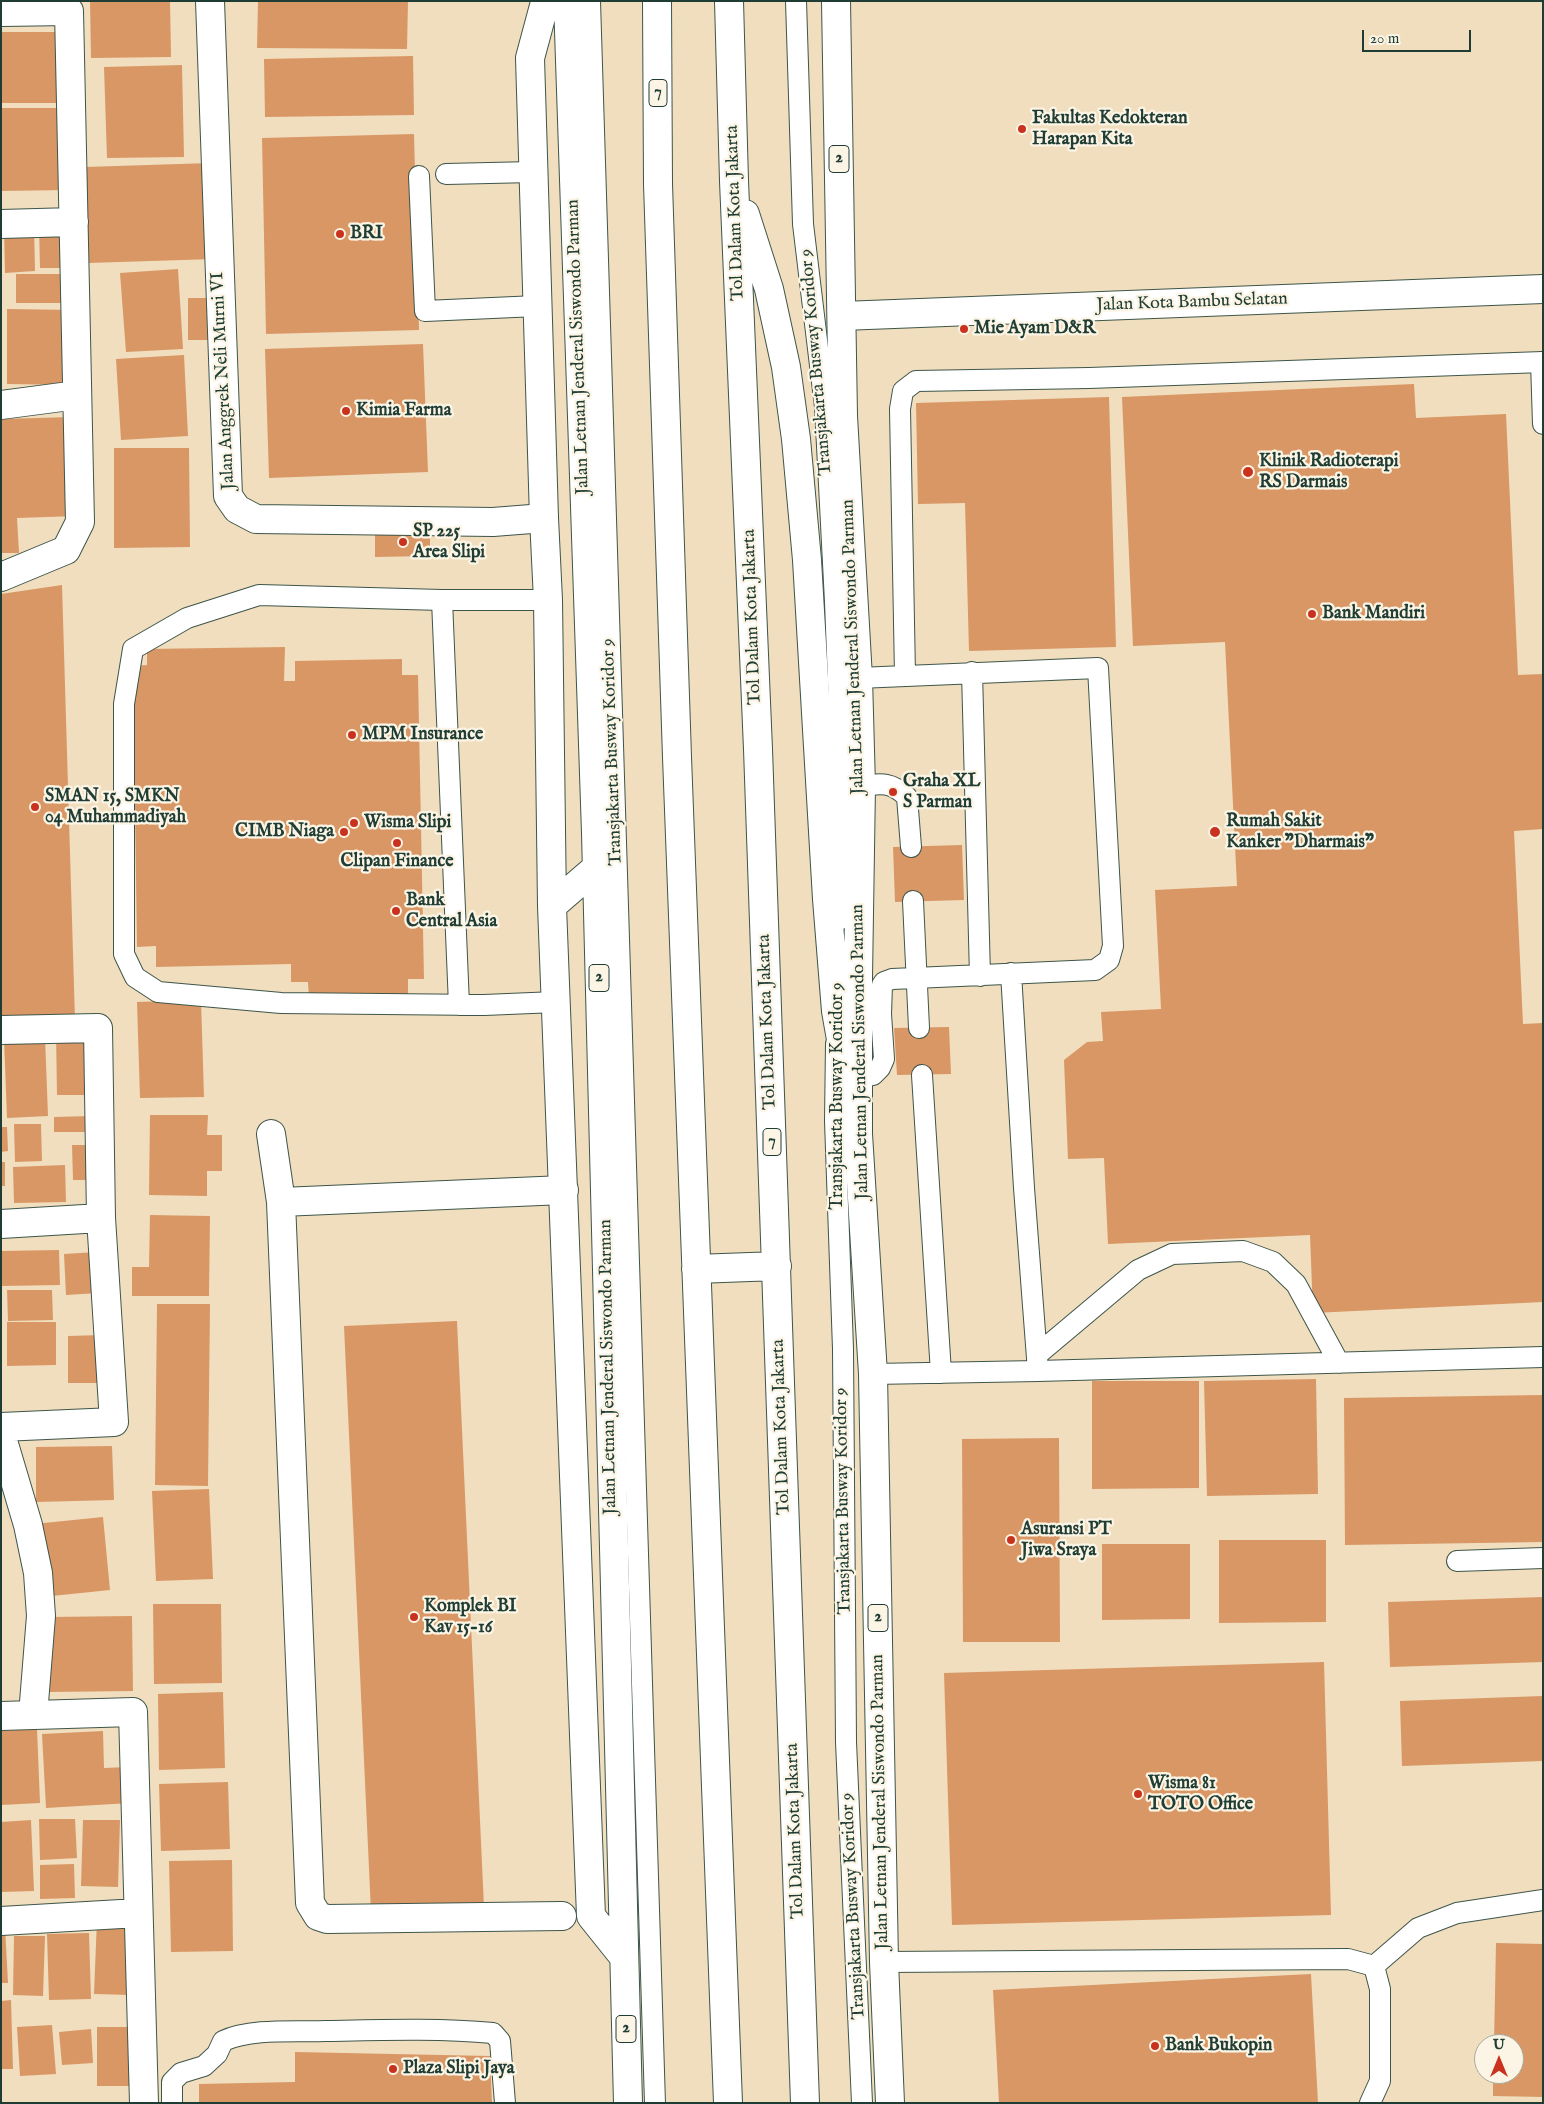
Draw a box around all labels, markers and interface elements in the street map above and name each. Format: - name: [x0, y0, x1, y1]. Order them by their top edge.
- scale bar: [1364, 20, 1473, 52]
- text: 20 m: [1370, 29, 1399, 48]
- road number: 7: [649, 80, 667, 106]
- place label: Fakultas Kedokteran Harapan Kita: [1032, 108, 1188, 150]
- marker: Fakultas Kedokteran Harapan Kita: [1016, 123, 1028, 135]
- street label: Tol Dalam Kota Jakarta: [722, 125, 750, 301]
- road number: 2: [829, 146, 849, 172]
- street label: Jalan Letnan Jenderal Siswondo Parman: [563, 199, 595, 495]
- place label: BRI: [350, 223, 383, 245]
- marker: BRI: [334, 228, 346, 240]
- street label: Transjakarta Busway Koridor 9: [796, 248, 838, 476]
- street label: Jalan Anggrek Neli Murni VI: [208, 272, 240, 490]
- street label: Jalan Kota Bambu Selatan: [1096, 289, 1288, 317]
- place label: Mie Ayam D&R: [974, 318, 1095, 340]
- marker: Mie Ayam D&R: [958, 323, 970, 335]
- place label: Kimia Farma: [356, 400, 451, 422]
- marker: Kimia Farma: [340, 405, 352, 417]
- place label: Klinik Radioterapi RS Darmais: [1259, 451, 1398, 494]
- marker: Klinik Radioterapi RS Darmais: [1241, 465, 1255, 479]
- street label: Jalan Letnan Jenderal Siswondo Parman: [838, 499, 870, 795]
- place label: SP 225 Area Slipi: [413, 521, 485, 564]
- street label: Tol Dalam Kota Jakarta: [739, 529, 767, 705]
- marker: SP 225 Area Slipi: [397, 536, 409, 548]
- place label: Bank Mandiri: [1322, 603, 1425, 625]
- marker: Bank Mandiri: [1306, 608, 1318, 620]
- street label: Transjakarta Busway Koridor 9: [598, 638, 628, 866]
- place label: MPM Insurance: [362, 724, 483, 746]
- marker: MPM Insurance: [346, 729, 358, 741]
- place label: Graha XL S Parman: [903, 771, 980, 814]
- place label: SMAN 15, SMKN 04 Muhammadiyah: [45, 786, 186, 829]
- marker: Graha XL S Parman: [887, 786, 899, 798]
- marker: SMAN 15, SMKN 04 Muhammadiyah: [29, 801, 41, 813]
- place label: Rumah Sakit Kanker "Dharmais": [1226, 811, 1374, 854]
- place label: Wisma Slipi: [364, 812, 451, 834]
- marker: Wisma Slipi: [348, 817, 360, 829]
- place label: CIMB Niaga: [235, 821, 334, 843]
- marker: Rumah Sakit Kanker "Dharmais": [1208, 825, 1222, 839]
- marker: CIMB Niaga: [338, 826, 350, 838]
- marker: Clipan Finance: [391, 837, 403, 849]
- place label: Clipan Finance: [341, 851, 453, 873]
- place label: Bank Central Asia: [406, 890, 497, 932]
- street label: Jalan Letnan Jenderal Siswondo Parman: [848, 904, 874, 1200]
- marker: Bank Central Asia: [390, 905, 402, 917]
- street label: Tol Dalam Kota Jakarta: [754, 934, 782, 1110]
- road number: 2: [589, 964, 609, 991]
- street label: Transjakarta Busway Koridor 9: [827, 982, 849, 1210]
- road number: 7: [763, 1128, 781, 1156]
- street label: Jalan Letnan Jenderal Siswondo Parman: [596, 1219, 622, 1515]
- street label: Tol Dalam Kota Jakarta: [768, 1339, 796, 1515]
- street label: Transjakarta Busway Koridor 9: [831, 1387, 857, 1615]
- place label: Asuransi PT Jiwa Sraya: [1021, 1519, 1112, 1562]
- marker: Asuransi PT Jiwa Sraya: [1005, 1534, 1017, 1546]
- place label: Komplek BI Kav 15-16: [424, 1596, 516, 1638]
- road number: 2: [868, 1605, 888, 1632]
- marker: Komplek BI Kav 15-16: [408, 1611, 420, 1623]
- street label: Jalan Letnan Jenderal Siswondo Parman: [868, 1654, 894, 1950]
- street label: Tol Dalam Kota Jakarta: [782, 1743, 810, 1919]
- place label: Wisma 81 TOTO Office: [1148, 1773, 1253, 1816]
- marker: Wisma 81 TOTO Office: [1132, 1788, 1144, 1800]
- street label: Transjakarta Busway Koridor 9: [837, 1792, 871, 2020]
- road number: 2: [616, 2016, 636, 2042]
- north arrow: [1474, 2034, 1524, 2084]
- place label: Bank Bukopin: [1165, 2035, 1272, 2057]
- text: U: [1493, 2036, 1505, 2054]
- marker: Bank Bukopin: [1149, 2040, 1161, 2052]
- place label: Plaza Slipi Jaya: [403, 2058, 514, 2080]
- marker: Plaza Slipi Jaya: [387, 2063, 399, 2075]

